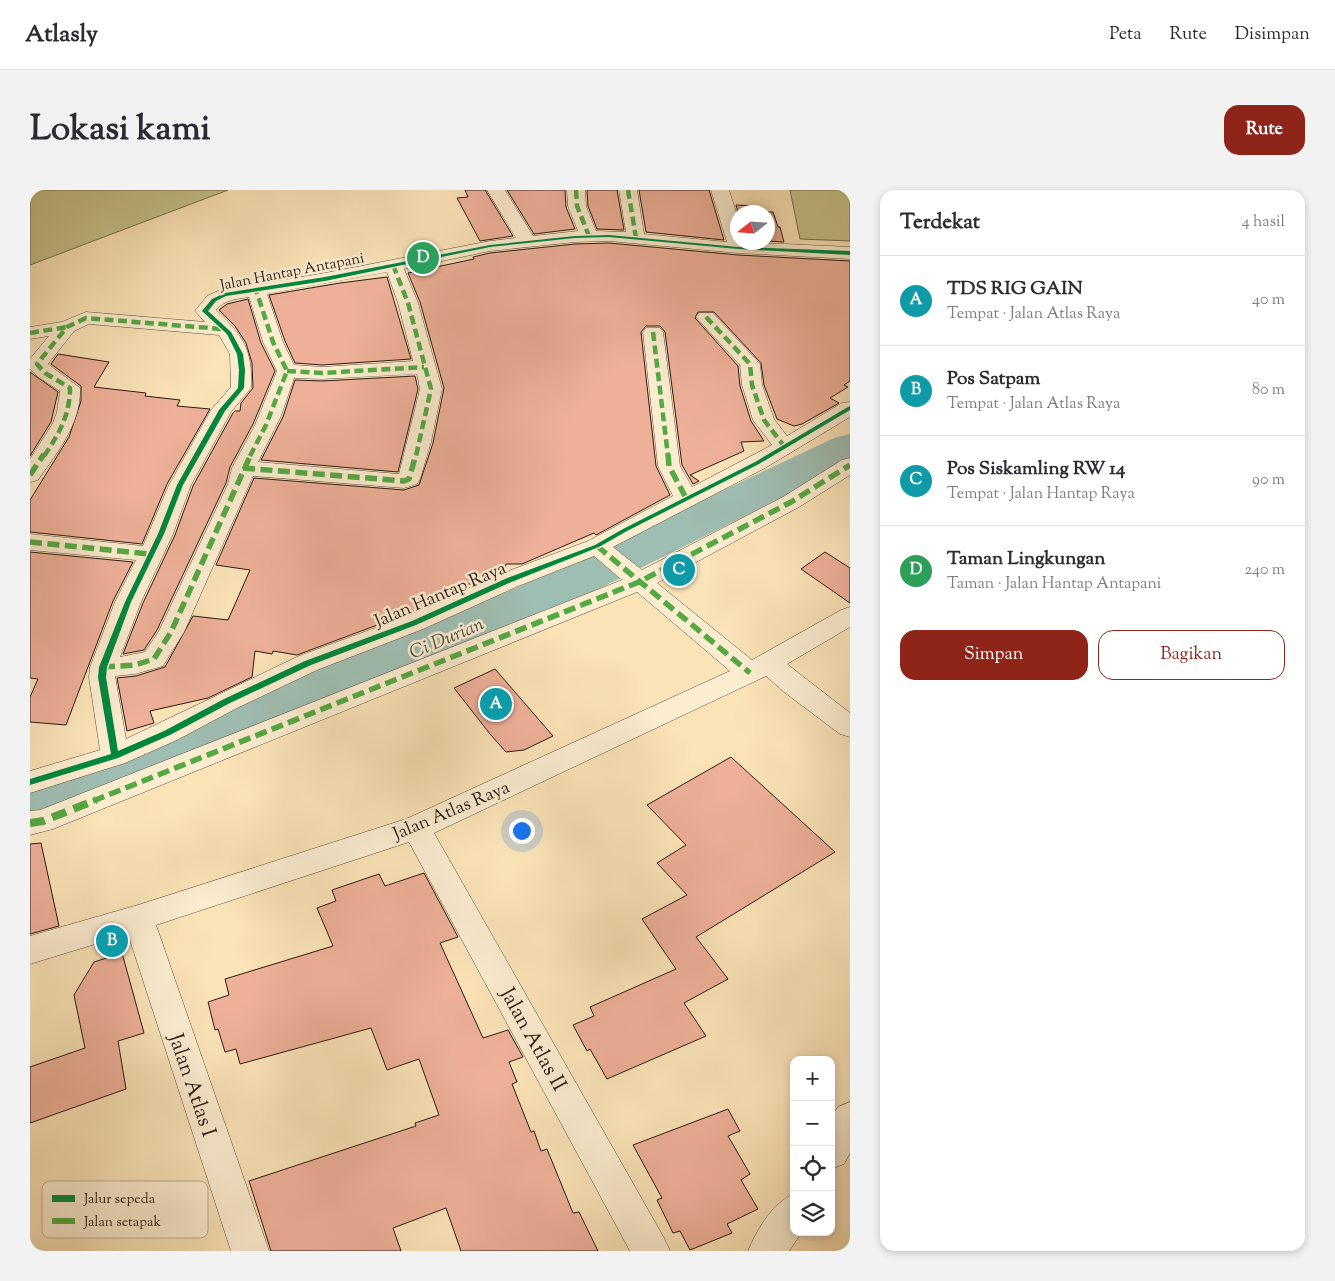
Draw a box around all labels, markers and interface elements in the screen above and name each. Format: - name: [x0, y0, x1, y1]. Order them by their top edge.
- text: Atlasly: [25, 18, 98, 52]
- text: Peta: [1109, 22, 1141, 48]
- text: Rute: [1169, 22, 1207, 48]
- text: Disimpan: [1235, 22, 1310, 48]
- text: Lokasi kami: [30, 105, 211, 156]
- button: Rute: [1224, 105, 1305, 155]
- north arrow: [730, 205, 775, 250]
- text: Terdekat: [900, 208, 980, 238]
- text: 4 hasil: [1241, 211, 1285, 234]
- pin: D: [407, 239, 439, 277]
- street label: Jalan Hantap Antapani: [217, 248, 366, 297]
- text: TDS RIG GAIN: [947, 276, 1083, 303]
- text: A: [910, 289, 923, 312]
- text: 40 m: [1252, 289, 1285, 312]
- text: Tempat · Jalan Atlas Raya: [947, 303, 1120, 326]
- text: Pos Satpam: [947, 366, 1040, 393]
- text: B: [911, 379, 921, 402]
- text: 80 m: [1252, 379, 1285, 402]
- text: Tempat · Jalan Atlas Raya: [947, 393, 1120, 416]
- text: Pos Siskamling RW 14: [947, 456, 1125, 483]
- text: C: [910, 469, 922, 492]
- text: 90 m: [1252, 469, 1285, 492]
- text: Tempat · Jalan Hantap Raya: [947, 483, 1135, 506]
- text: Taman Lingkungan: [947, 546, 1106, 573]
- pin: C: [663, 551, 695, 589]
- street label: Jalan Hantap Raya: [370, 556, 511, 636]
- text: D: [910, 559, 922, 582]
- text: 240 m: [1244, 559, 1285, 582]
- text: Taman · Jalan Hantap Antapani: [947, 573, 1161, 596]
- water label: Ci Durian: [405, 611, 488, 667]
- button: Simpan: [900, 630, 1088, 680]
- button: Bagikan: [1098, 630, 1285, 680]
- pin: A: [480, 685, 512, 723]
- street label: Jalan Atlas Raya: [389, 776, 514, 848]
- your location: [509, 818, 535, 844]
- pin: B: [96, 922, 128, 960]
- street label: Jalan Atlas II: [491, 982, 573, 1097]
- street label: Jalan Atlas I: [159, 1029, 223, 1141]
- map controls: [790, 1056, 835, 1236]
- button: +: [790, 1056, 835, 1101]
- button: −: [790, 1101, 835, 1146]
- button: locate: [790, 1146, 835, 1191]
- legend: [42, 1181, 208, 1238]
- text: Jalur sepeda: [83, 1190, 156, 1210]
- button: layers: [790, 1191, 835, 1236]
- text: Jalan setapak: [83, 1213, 161, 1233]

